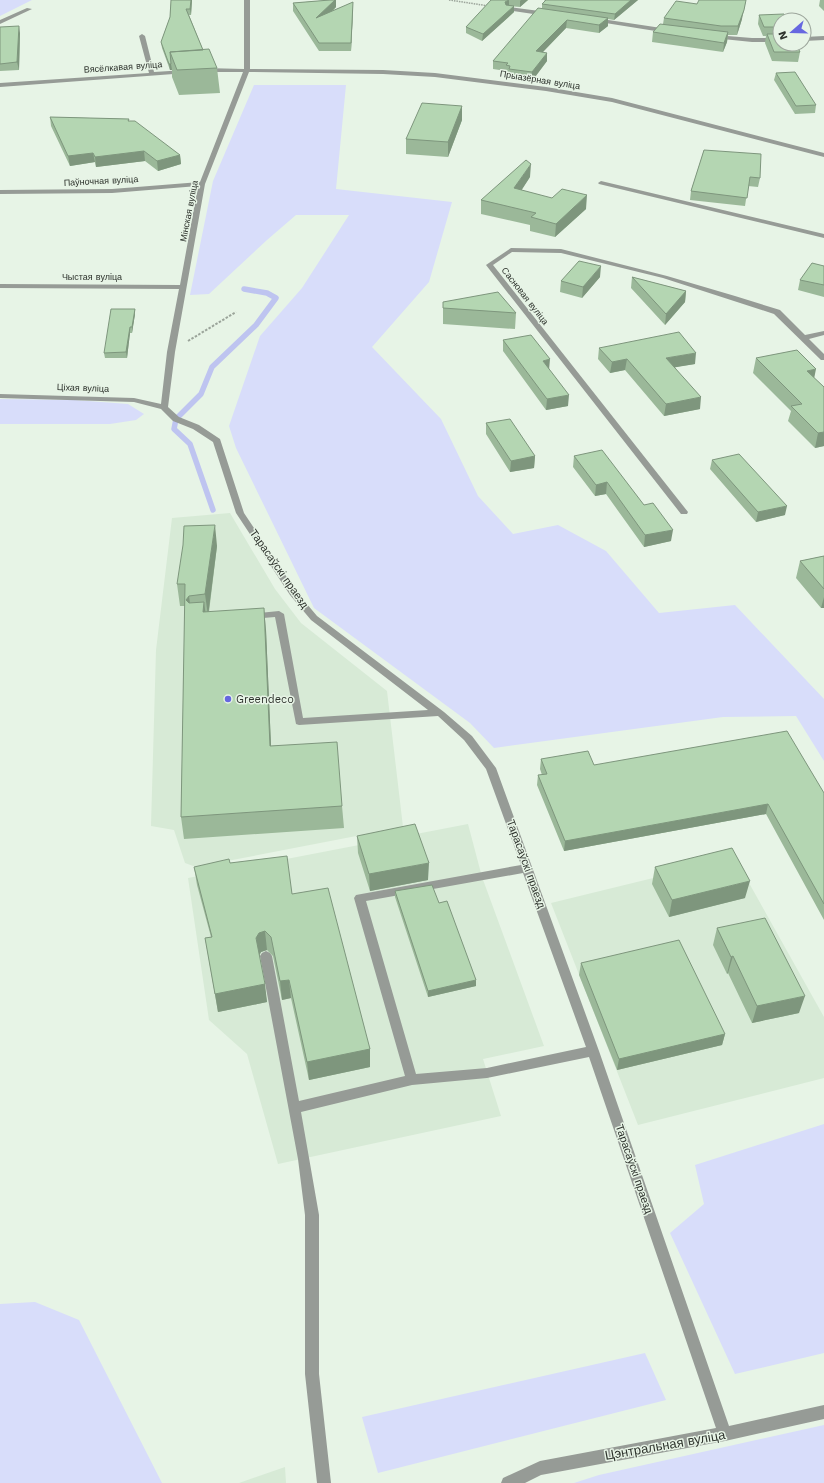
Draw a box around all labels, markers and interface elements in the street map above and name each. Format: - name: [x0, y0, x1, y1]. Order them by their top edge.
- north arrow: [772, 12, 812, 52]
- text: N: [776, 29, 791, 41]
- street label: Вясёлкавая вуліца: [83, 59, 163, 75]
- street label: Прыазёрная вуліца: [499, 69, 581, 91]
- street label: Паўночная вуліца: [63, 174, 139, 188]
- street label: Мінская вуліца: [178, 179, 200, 243]
- street label: Сасновая вуліца: [500, 265, 550, 327]
- street label: Чыстая вуліца: [62, 272, 122, 282]
- street label: Ціхая вуліца: [57, 382, 109, 394]
- street label: Тарасаўскі праезд: [247, 527, 311, 611]
- place label: Greendeco: [236, 693, 294, 706]
- marker: Greendeco: [223, 694, 233, 704]
- street label: Тарасаўскі праезд: [504, 818, 548, 911]
- street label: Тарасаўскі праезд: [613, 1123, 656, 1216]
- street label: Цэнтральная вуліца: [604, 1427, 727, 1463]

